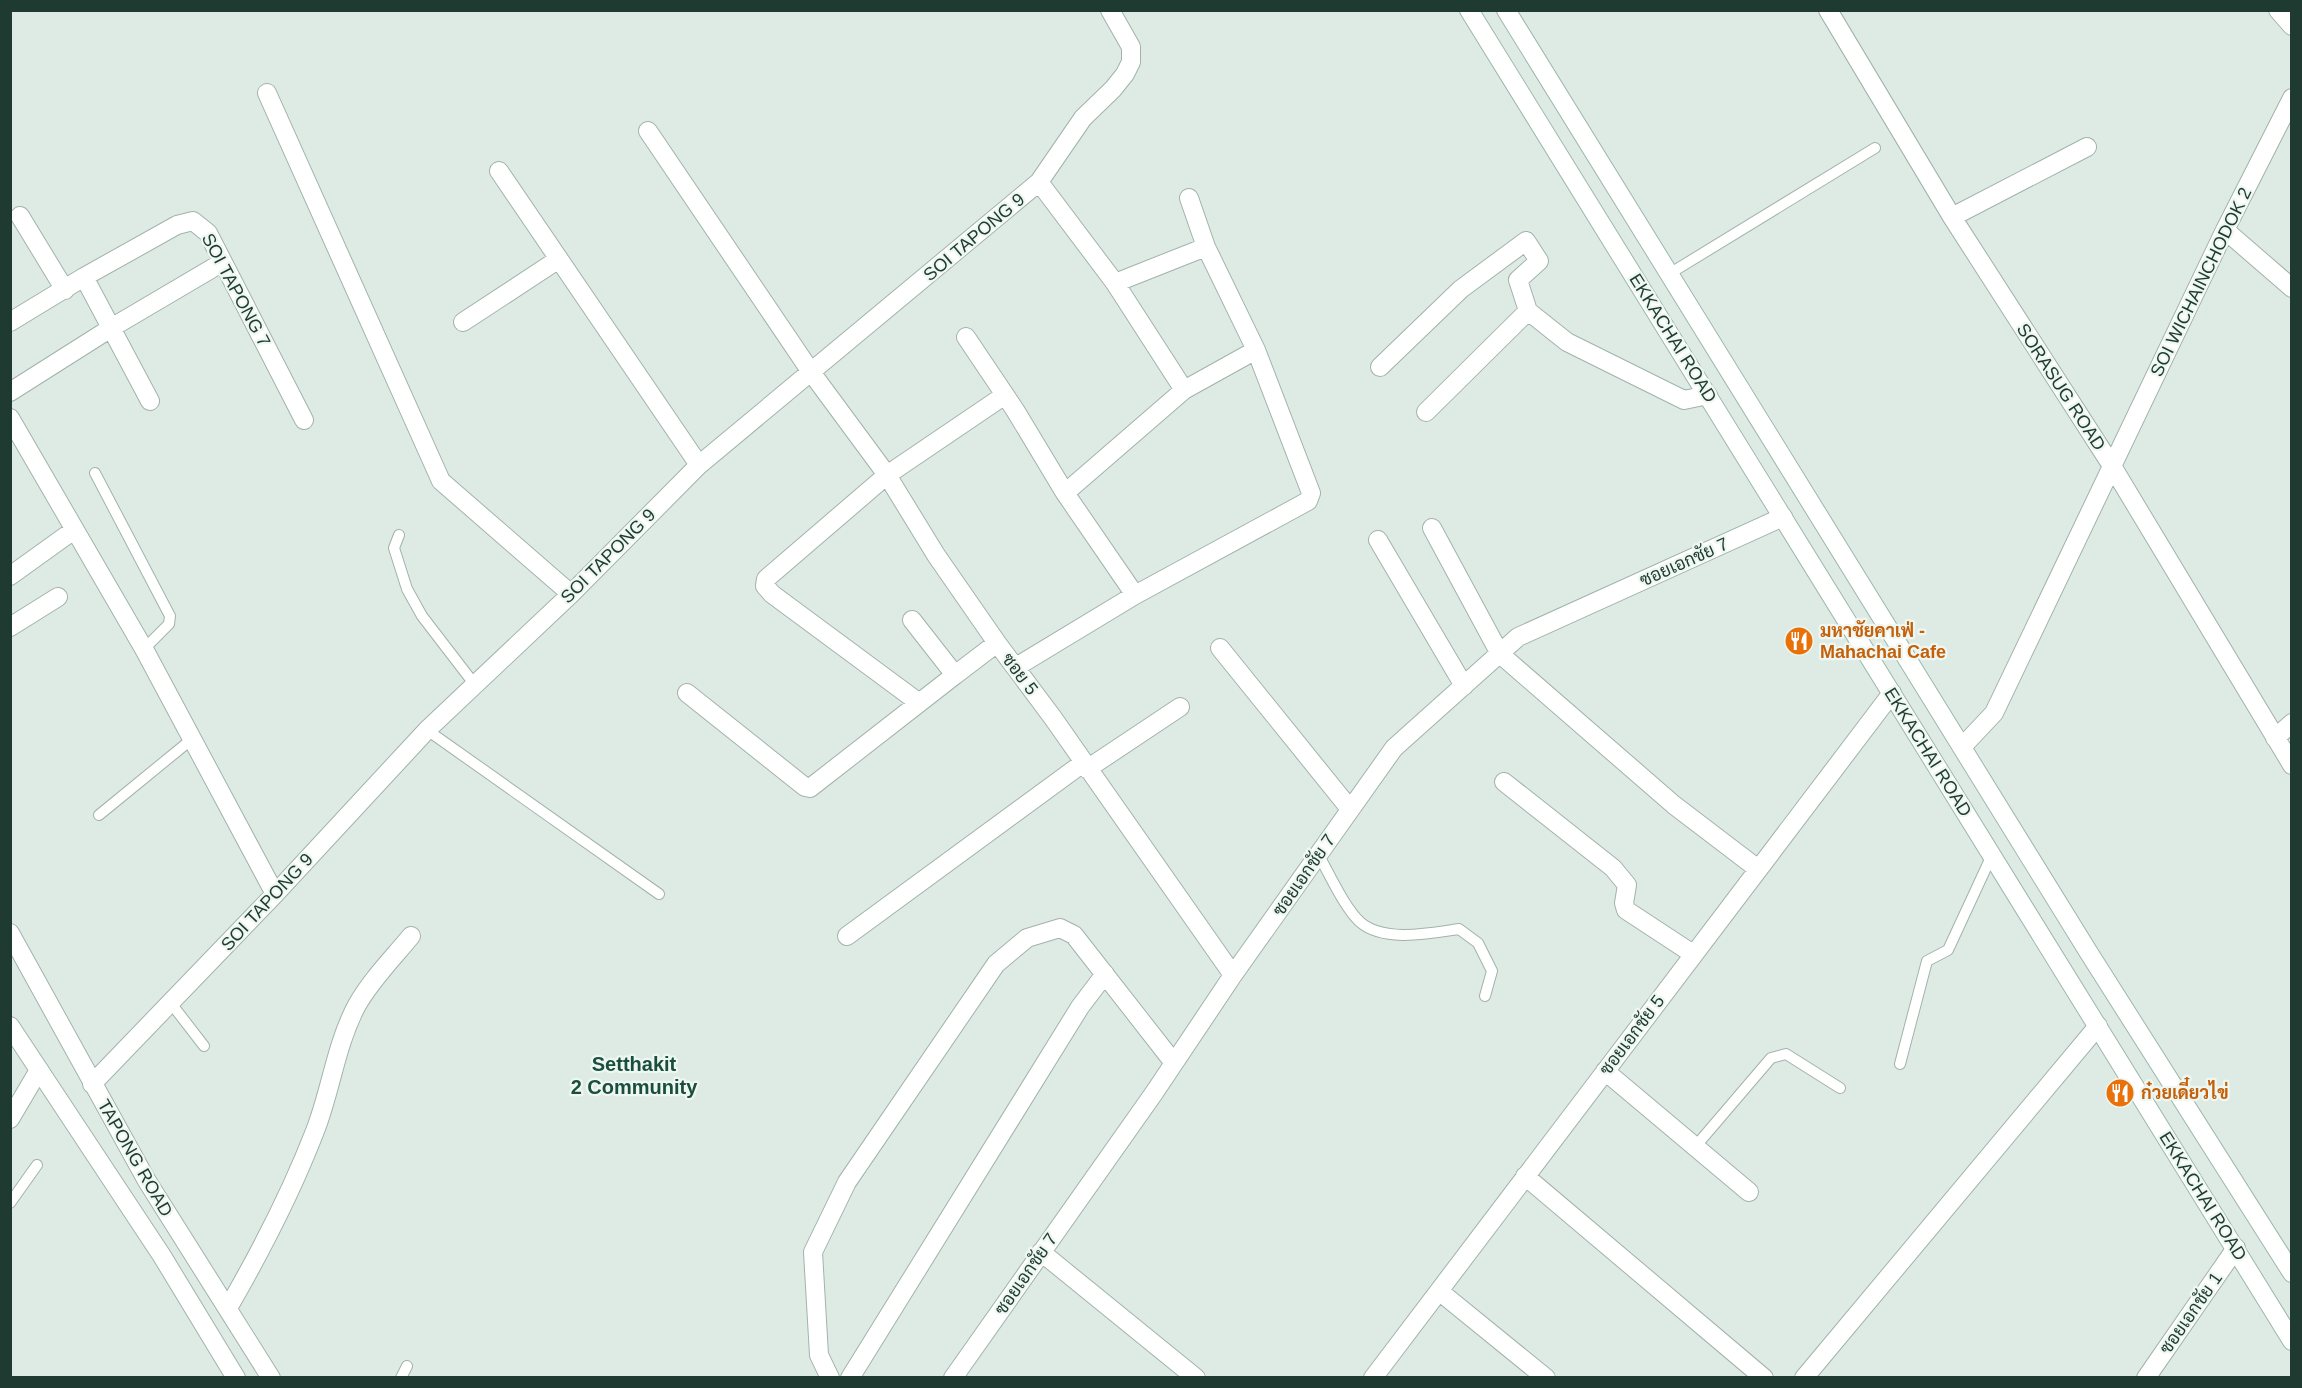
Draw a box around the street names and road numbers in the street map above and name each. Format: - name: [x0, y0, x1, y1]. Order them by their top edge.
- street label: SOI WICHAINCHODOK 2: [2146, 184, 2256, 380]
- street label: SOI TAPONG 9: [920, 189, 1028, 285]
- street label: SOI TAPONG 7: [198, 230, 274, 350]
- street label: EKKACHAI ROAD: [1625, 270, 1721, 406]
- street label: SORASUG ROAD: [2013, 320, 2109, 454]
- street label: SOI TAPONG 9: [557, 505, 659, 607]
- street label: ซอยเอกชัย 7: [1636, 533, 1731, 590]
- street label: ซอย 5: [998, 649, 1042, 699]
- street label: EKKACHAI ROAD: [1880, 684, 1976, 820]
- street label: ซอยเอกชัย 7: [1268, 830, 1339, 920]
- street label: SOI TAPONG 9: [217, 849, 317, 955]
- street label: ซอยเอกชัย 5: [1595, 991, 1668, 1079]
- street label: TAPONG ROAD: [93, 1096, 177, 1220]
- street label: EKKACHAI ROAD: [2155, 1128, 2251, 1264]
- street label: ซอยเอกชัย 7: [990, 1229, 1061, 1319]
- street label: ซอยเอกชัย 1: [2155, 1268, 2226, 1358]

